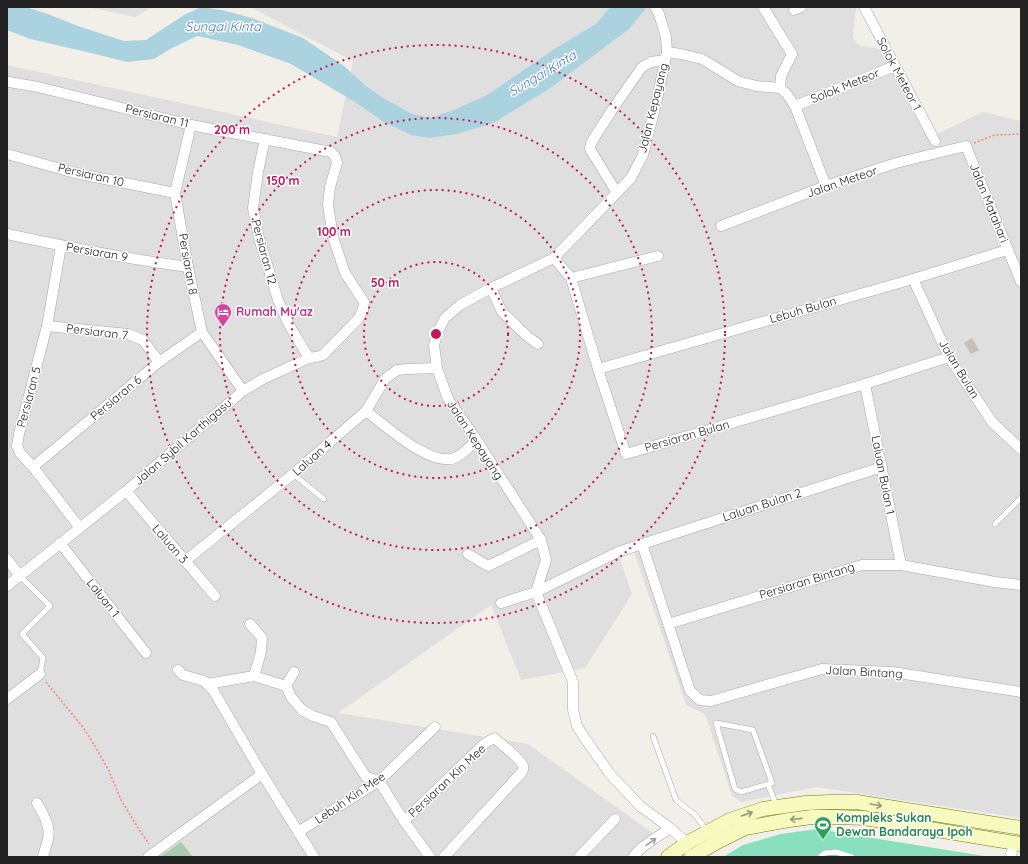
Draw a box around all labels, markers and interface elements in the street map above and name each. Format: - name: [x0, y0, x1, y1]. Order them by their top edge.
- water label: Sungai Kinta: [185, 18, 262, 34]
- street label: Solok Meteor 1: [874, 35, 925, 113]
- water label: Sungai Kinta: [505, 46, 580, 99]
- street label: Jalan Kepayang: [634, 61, 671, 154]
- street label: Solok Meteor: [808, 65, 882, 106]
- street label: Persiaran 11: [124, 100, 190, 131]
- text: 200 m: [214, 122, 250, 137]
- street label: Persiaran 10: [57, 160, 126, 189]
- street label: Jalan Matahari: [967, 161, 1012, 245]
- street label: Jalan Meteor: [805, 162, 879, 201]
- text: 150 m: [266, 173, 300, 188]
- street label: Persiaran 12: [249, 218, 280, 286]
- text: 100 m: [317, 224, 351, 239]
- street label: Persiaran 8: [176, 232, 201, 296]
- street label: Persiaran 9: [65, 239, 129, 264]
- text: 50 m: [371, 275, 399, 290]
- street label: Lebuh Bulan: [768, 293, 838, 326]
- hotel icon: Rumah Mu'az: [213, 302, 233, 327]
- place label: Rumah Mu'az: [236, 304, 313, 319]
- street label: Persiaran 7: [65, 320, 129, 343]
- centre of rings: [429, 327, 443, 341]
- street label: Jalan Bulan: [936, 337, 983, 401]
- street label: Persiaran 5: [13, 365, 44, 429]
- street label: Persiaran 6: [87, 371, 145, 423]
- street label: Jalan Sybil Karthigasu: [131, 395, 235, 488]
- street label: Jalan Kepayang: [444, 397, 507, 482]
- street label: Persiaran Bulan: [643, 416, 731, 455]
- street label: Laluan Bulan 1: [868, 434, 898, 516]
- street label: Laluan 4: [289, 437, 334, 479]
- street label: Laluan Bulan 2: [720, 485, 804, 524]
- street label: Laluan 3: [149, 521, 191, 566]
- street label: Persiaran Bintang: [757, 559, 856, 602]
- street label: Laluan 1: [84, 575, 123, 620]
- street label: Jalan Bintang: [825, 662, 903, 681]
- street label: Persiaran Kin Mee: [405, 741, 489, 820]
- street label: Lebuh Kin Mee: [312, 768, 388, 827]
- one-way arrow: [869, 801, 882, 809]
- one-way arrow: [741, 810, 753, 818]
- place label: Kompleks Sukan Dewan Bandaraya Ipoh: [836, 810, 973, 839]
- one-way arrow: [790, 815, 803, 823]
- sports icon: Kompleks Sukan Dewan Bandaraya Ipoh: [813, 815, 833, 840]
- one-way arrow: [645, 838, 656, 846]

